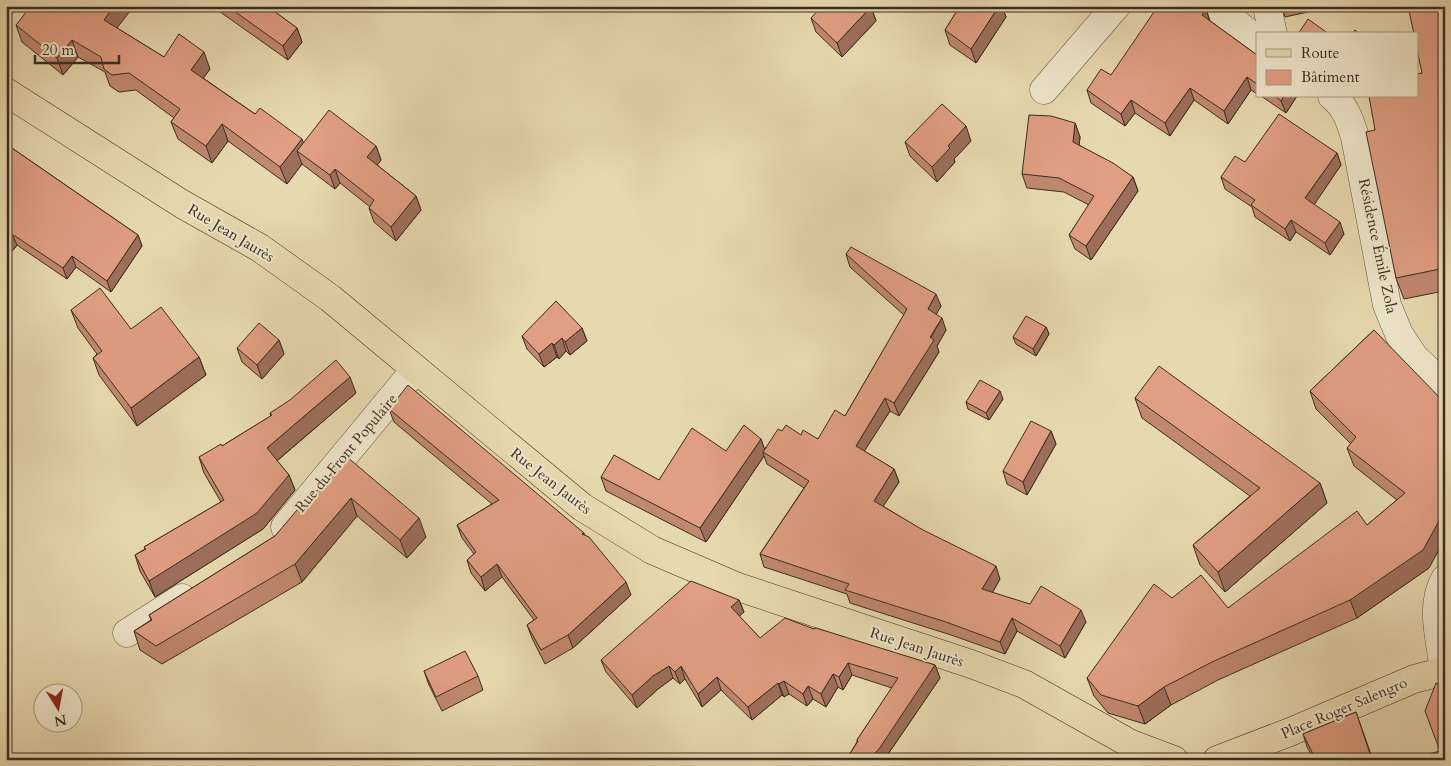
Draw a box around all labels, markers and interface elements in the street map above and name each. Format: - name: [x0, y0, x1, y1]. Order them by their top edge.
- scale bar: [35, 32, 119, 64]
- legend: [1256, 32, 1418, 98]
- text: 20 m: [42, 40, 74, 60]
- text: Route: [1301, 43, 1339, 63]
- text: Bâtiment: [1301, 67, 1360, 87]
- street label: Résidence Émile Zola: [1354, 177, 1402, 316]
- street label: Rue Jean Jaurès: [184, 199, 278, 267]
- street label: Rue du Front Populaire: [290, 389, 402, 517]
- street label: Rue Jean Jaurès: [506, 443, 596, 519]
- street label: Rue Jean Jaurès: [868, 622, 966, 672]
- street label: Place Roger Salengro: [1278, 672, 1410, 744]
- north arrow: [32, 684, 82, 734]
- text: N: [53, 710, 68, 731]

